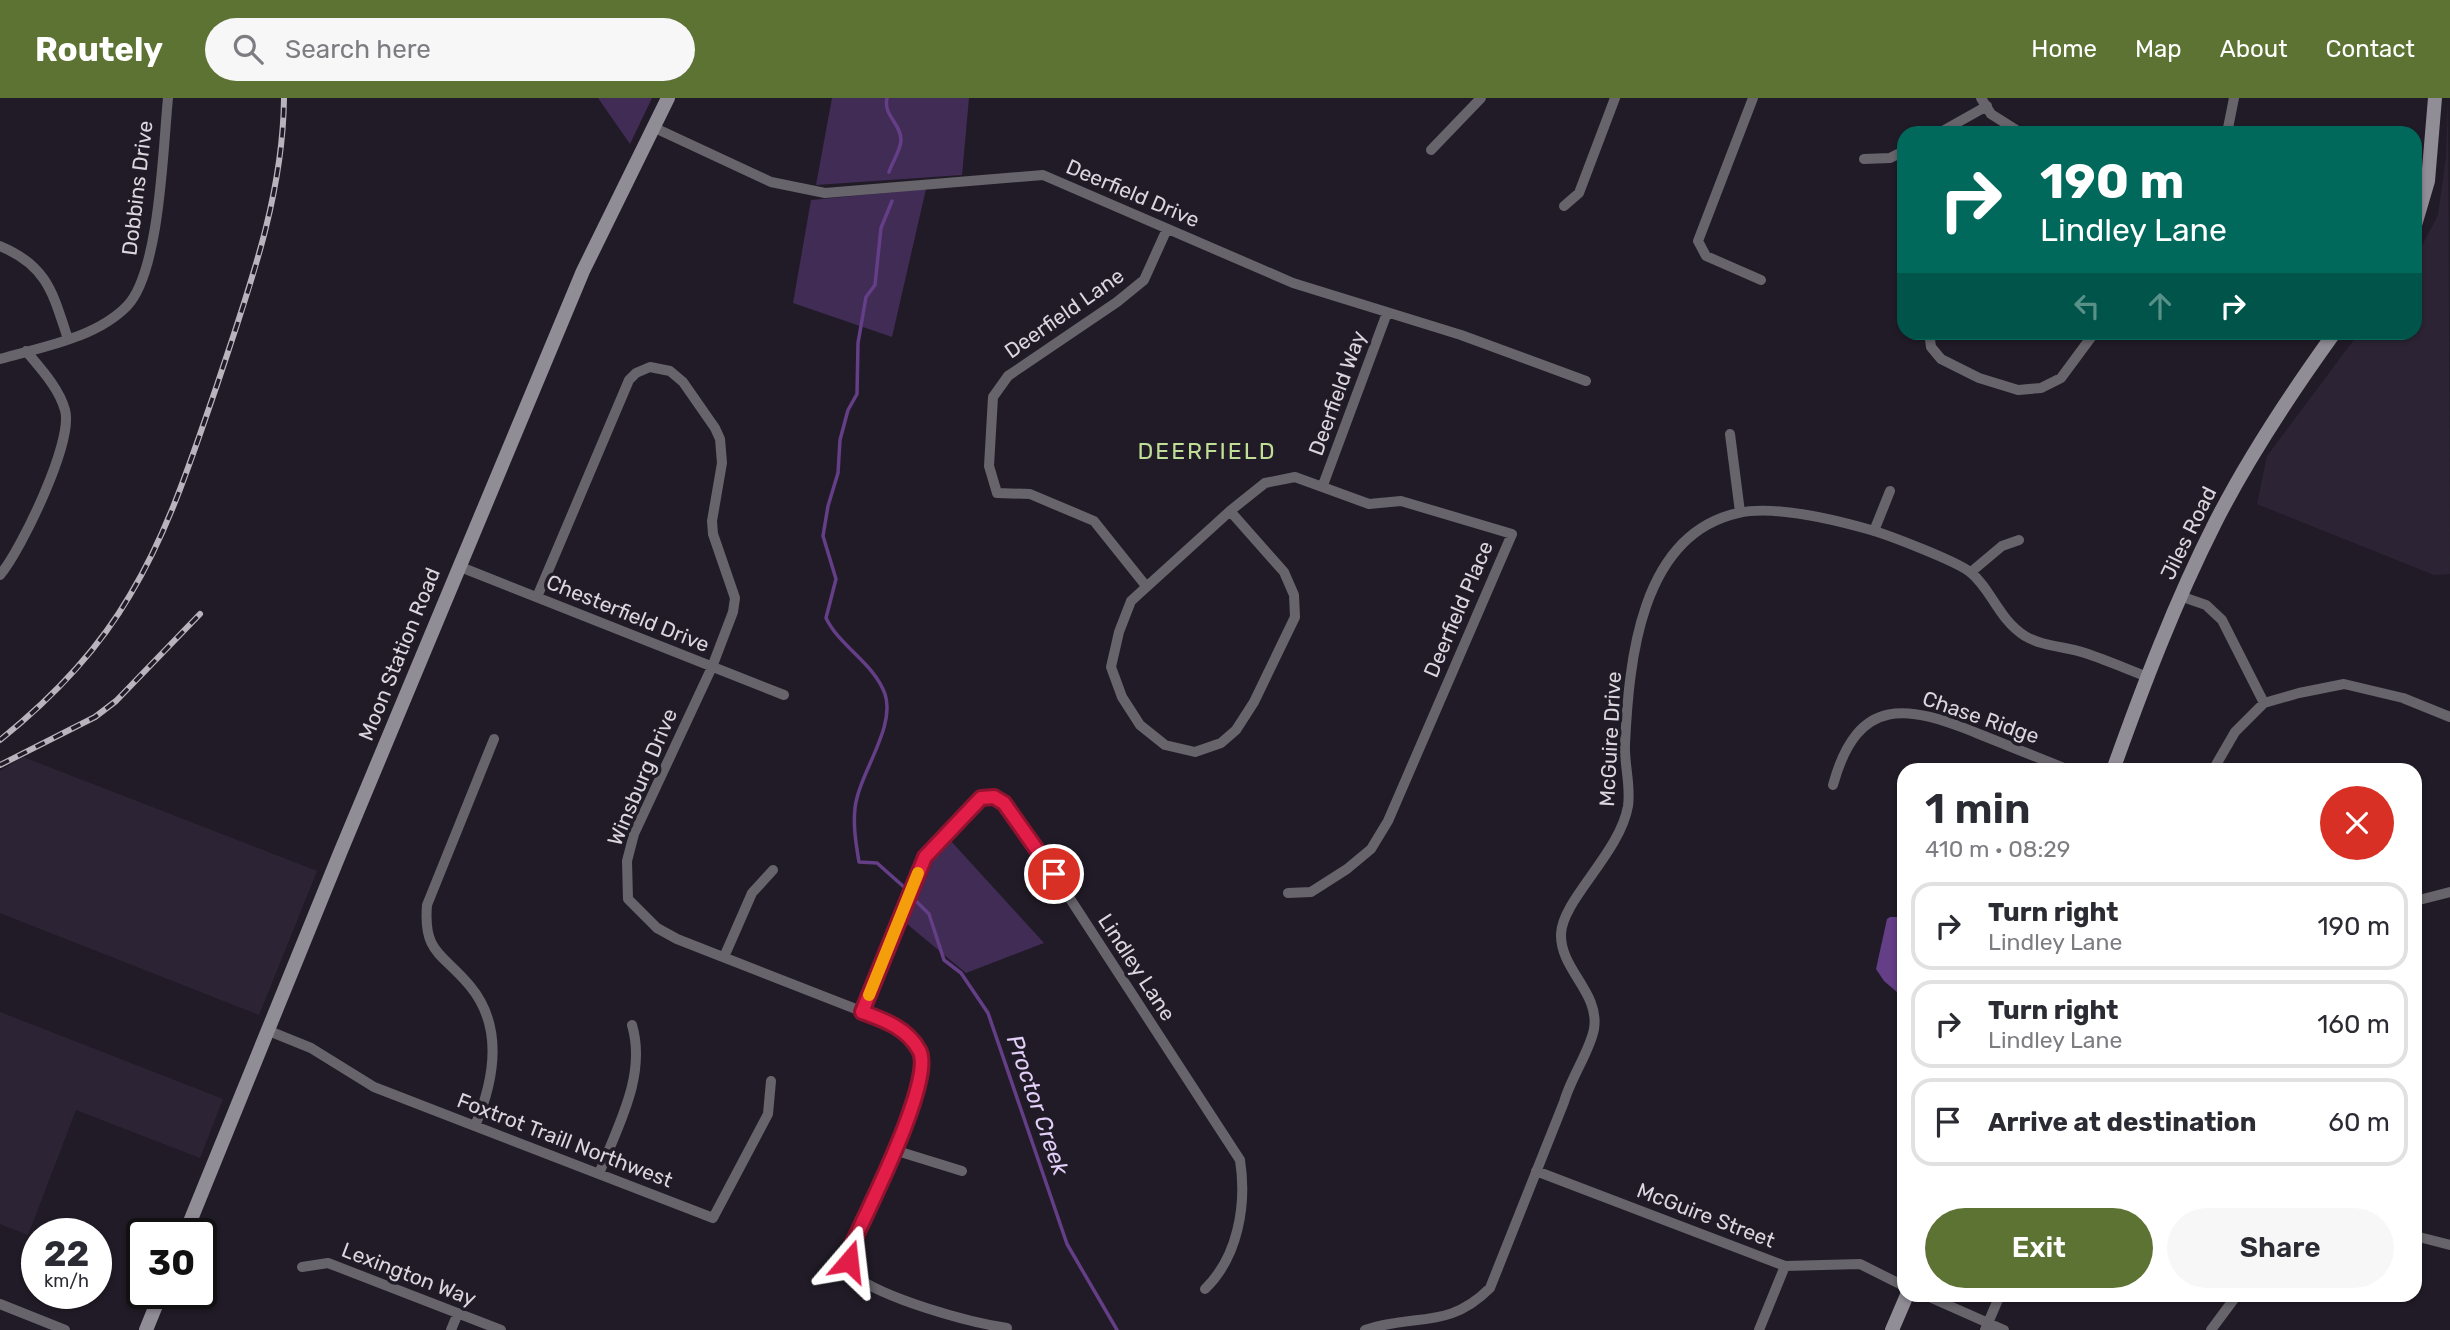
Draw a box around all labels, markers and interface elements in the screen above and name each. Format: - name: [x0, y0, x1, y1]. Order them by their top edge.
- search box: [205, 18, 695, 81]
- text: Routely: [35, 30, 163, 69]
- icon: search: [229, 30, 267, 68]
- text: Search here: [285, 34, 431, 65]
- text: Home: [2031, 35, 2097, 63]
- text: Map: [2135, 35, 2182, 63]
- text: About: [2220, 35, 2288, 63]
- text: Contact: [2326, 35, 2415, 63]
- street label: Dobbins Drive: [116, 119, 158, 257]
- text: 190 m: [2040, 152, 2184, 210]
- street label: Deerfield Drive: [1063, 154, 1203, 232]
- icon: right: [1925, 154, 2016, 245]
- text: Lindley Lane: [2040, 211, 2227, 249]
- street label: Deerfield Lane: [1000, 263, 1128, 363]
- icon: left: [2068, 287, 2106, 325]
- icon: ahead: [2141, 287, 2179, 325]
- icon: right: [2214, 287, 2252, 325]
- street label: Deerfield Way: [1303, 327, 1371, 459]
- district label: DEERFIELD: [1137, 437, 1277, 465]
- street label: Jiles Road: [2155, 482, 2221, 584]
- street label: Deerfield Place: [1418, 537, 1498, 681]
- street label: Moon Station Road: [353, 564, 445, 744]
- street label: Chesterfield Drive: [543, 569, 713, 657]
- street label: McGuire Drive: [1594, 671, 1626, 807]
- street label: Chase Ridge: [1919, 685, 2043, 749]
- street label: Winsburg Drive: [602, 705, 682, 849]
- text: 1 min: [1925, 784, 2031, 834]
- button: close: [2320, 786, 2394, 860]
- text: 410 m · 08:29: [1925, 835, 2070, 863]
- pin: [1024, 844, 1084, 904]
- icon: arrive: [1035, 855, 1073, 893]
- text: Turn right: [1988, 897, 2118, 928]
- icon: right: [1929, 907, 1967, 945]
- street label: Lindley Lane: [1093, 909, 1181, 1025]
- text: 190 m: [2317, 911, 2390, 942]
- text: Lindley Lane: [1988, 928, 2122, 956]
- text: Turn right: [1988, 995, 2118, 1026]
- icon: right: [1929, 1005, 1967, 1043]
- text: 160 m: [2317, 1009, 2390, 1040]
- text: Lindley Lane: [1988, 1026, 2122, 1054]
- water label: Proctor Creek: [1001, 1031, 1075, 1180]
- street label: Foxtrot Traill Northwest: [454, 1087, 676, 1193]
- icon: arrive: [1929, 1103, 1967, 1141]
- text: Arrive at destination: [1988, 1107, 2256, 1138]
- text: 60 m: [2328, 1107, 2390, 1138]
- street label: McGuire Street: [1634, 1177, 1778, 1253]
- button: Exit: [1925, 1208, 2153, 1288]
- button: Share: [2167, 1208, 2394, 1288]
- speed limit sign: 30: [126, 1218, 217, 1309]
- position arrow: [812, 1224, 886, 1298]
- text: 22: [44, 1233, 89, 1275]
- street label: Lexington Way: [338, 1237, 480, 1311]
- text: km/h: [44, 1270, 89, 1292]

